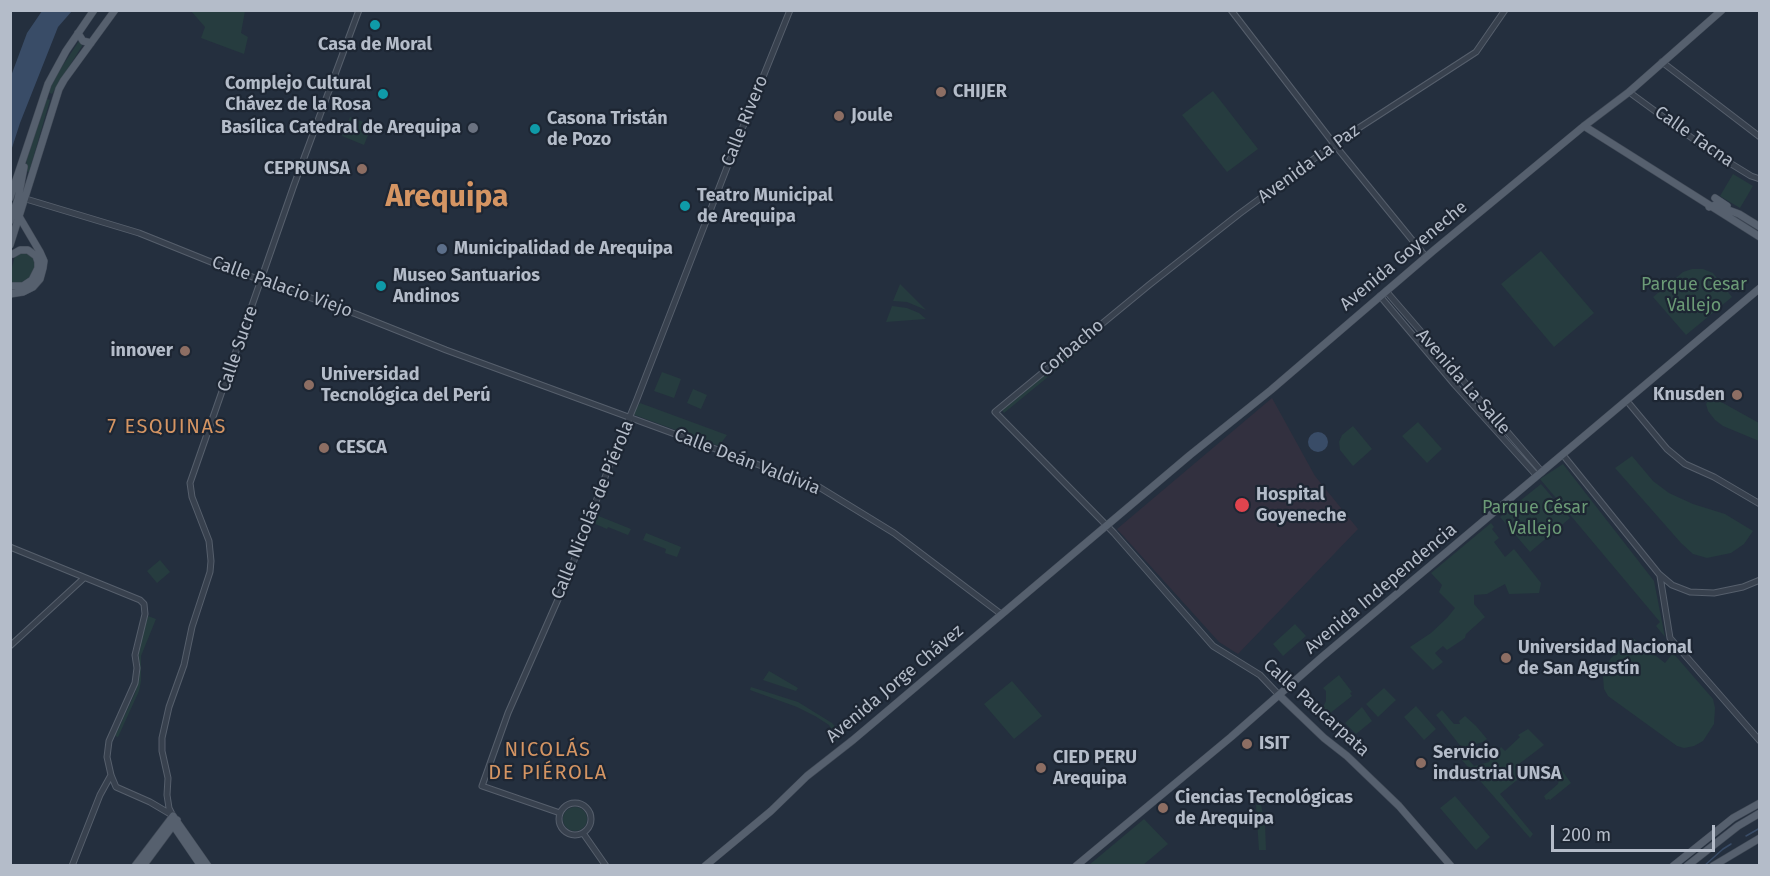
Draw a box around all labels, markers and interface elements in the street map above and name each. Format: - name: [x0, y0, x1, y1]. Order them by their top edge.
- marker: Casa de Moral: [368, 18, 382, 32]
- place label: Casa de Moral: [318, 34, 432, 56]
- street label: Calle Rivero: [717, 72, 773, 170]
- place label: Complejo Cultural Chávez de la Rosa: [225, 73, 371, 116]
- place label: CHIJER: [953, 81, 1007, 103]
- marker: CHIJER: [934, 85, 948, 99]
- marker: Complejo Cultural Chávez de la Rosa: [376, 87, 390, 101]
- street label: Calle Tacna: [1650, 102, 1738, 172]
- place label: Joule: [851, 105, 893, 127]
- place label: Casona Tristán de Pozo: [547, 108, 668, 150]
- marker: Joule: [832, 109, 846, 123]
- place label: Basílica Catedral de Arequipa: [221, 117, 461, 139]
- street label: Avenida La Paz: [1254, 120, 1364, 208]
- marker: Basílica Catedral de Arequipa: [466, 121, 480, 135]
- marker: Casona Tristán de Pozo: [528, 122, 542, 136]
- place label: CEPRUNSA: [264, 158, 350, 180]
- marker: CEPRUNSA: [355, 162, 369, 176]
- district label: Arequipa: [385, 180, 509, 216]
- place label: Teatro Municipal de Arequipa: [697, 185, 833, 228]
- street label: Avenida Goyeneche: [1336, 196, 1472, 316]
- marker: Teatro Municipal de Arequipa: [678, 199, 692, 213]
- place label: Municipalidad de Arequipa: [454, 238, 673, 260]
- marker: Municipalidad de Arequipa: [435, 242, 449, 256]
- street label: Calle Palacio Viejo: [209, 252, 355, 322]
- place label: Museo Santuarios Andinos: [393, 265, 540, 308]
- park label: Parque Cesar Vallejo: [1641, 274, 1747, 316]
- marker: Museo Santuarios Andinos: [374, 279, 388, 293]
- street label: Calle Sucre: [213, 303, 263, 395]
- street label: Corbacho: [1036, 315, 1108, 381]
- street label: Avenida La Salle: [1411, 325, 1515, 439]
- place label: innover: [111, 340, 173, 362]
- marker: innover: [178, 344, 192, 358]
- place label: Universidad Tecnológica del Perú: [321, 364, 491, 406]
- marker: Universidad Tecnológica del Perú: [302, 378, 316, 392]
- place label: Knusden: [1653, 384, 1725, 406]
- marker: Knusden: [1730, 388, 1744, 402]
- district label: 7 ESQUINAS: [107, 415, 227, 439]
- street label: Calle Nicolás de Piérola: [547, 417, 639, 603]
- street label: Calle Deán Valdivia: [671, 424, 823, 500]
- place label: CESCA: [336, 437, 387, 459]
- marker: CESCA: [317, 441, 331, 455]
- place label: Hospital Goyeneche: [1256, 484, 1346, 526]
- marker: Hospital Goyeneche: [1233, 496, 1251, 514]
- park label: Parque César Vallejo: [1482, 497, 1588, 540]
- street label: Avenida Independencia: [1301, 519, 1461, 659]
- street label: Avenida Jorge Chávez: [822, 620, 968, 748]
- place label: Universidad Nacional de San Agustín: [1518, 637, 1692, 680]
- marker: Universidad Nacional de San Agustín: [1499, 651, 1513, 665]
- street label: Calle Paucarpata: [1258, 655, 1374, 761]
- place label: ISIT: [1259, 733, 1290, 755]
- marker: ISIT: [1240, 737, 1254, 751]
- district label: NICOLÁS DE PIÉROLA: [488, 738, 608, 785]
- place label: Servicio industrial UNSA: [1433, 742, 1561, 784]
- place label: CIED PERU Arequipa: [1053, 747, 1137, 789]
- marker: Servicio industrial UNSA: [1414, 756, 1428, 770]
- marker: CIED PERU Arequipa: [1034, 761, 1048, 775]
- place label: Ciencias Tecnológicas de Arequipa: [1175, 787, 1353, 830]
- marker: Ciencias Tecnológicas de Arequipa: [1156, 801, 1170, 815]
- scale bar: [1554, 813, 1718, 851]
- text: 200 m: [1562, 824, 1611, 846]

